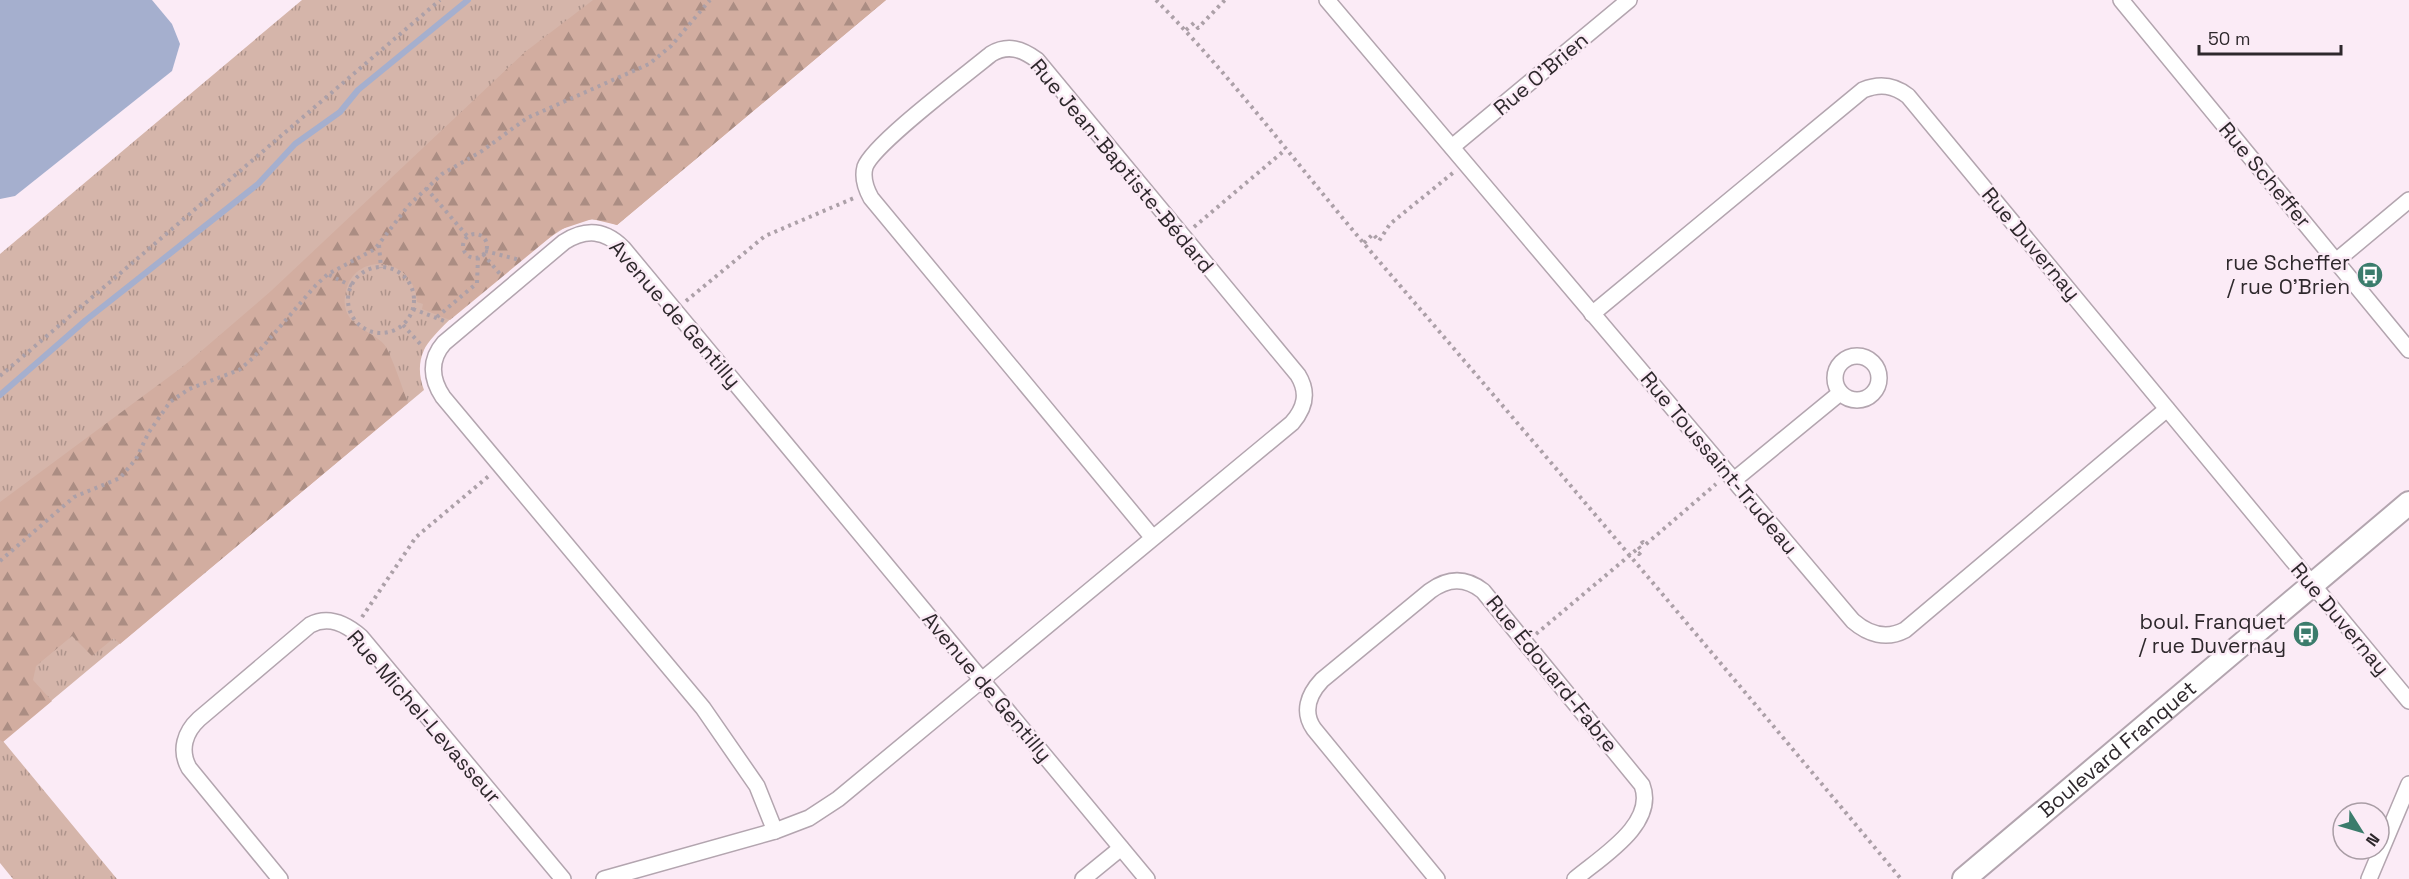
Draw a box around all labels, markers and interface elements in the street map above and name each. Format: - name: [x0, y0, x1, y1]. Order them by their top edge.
- scale bar: [2199, 18, 2342, 56]
- street label: Rue O'Brien: [1488, 26, 1594, 121]
- text: 50 m: [2208, 27, 2250, 50]
- street label: Rue Jean-Baptiste-Bédard: [1025, 53, 1220, 278]
- street label: Rue Scheffer: [2213, 116, 2318, 233]
- street label: Rue Duvernay: [1976, 182, 2087, 306]
- street label: Avenue de Gentilly: [604, 234, 747, 393]
- place label: rue Scheffer / rue O'Brien: [2225, 249, 2350, 300]
- bus stop icon: rue Scheffer / rue O'Brien: [2355, 260, 2385, 290]
- street label: Rue Toussaint-Trudeau: [1635, 366, 1804, 560]
- street label: Rue Duvernay: [2285, 557, 2396, 681]
- street label: Rue Édouard-Fabre: [1481, 590, 1624, 758]
- street label: Avenue de Gentilly: [917, 606, 1058, 767]
- place label: boul. Franquet / rue Duvernay: [2139, 608, 2286, 659]
- bus stop icon: boul. Franquet / rue Duvernay: [2291, 619, 2321, 649]
- street label: Rue Michel-Levasseur: [342, 624, 507, 809]
- street label: Boulevard Franquet: [2033, 675, 2202, 823]
- north arrow: [2331, 801, 2391, 861]
- text: N: [2361, 829, 2384, 850]

